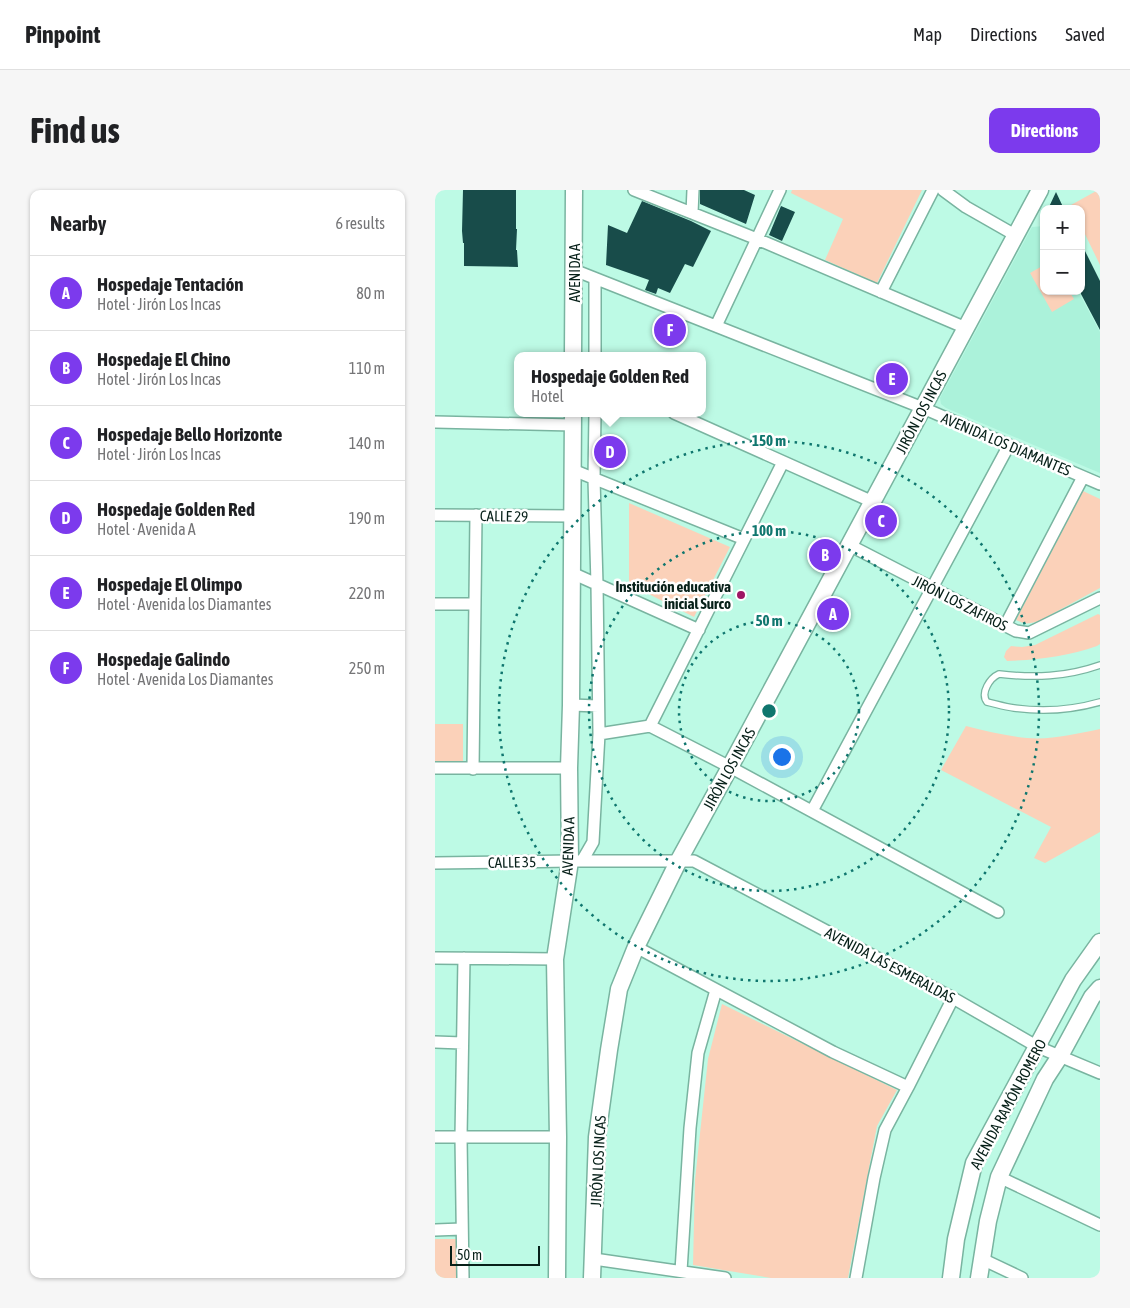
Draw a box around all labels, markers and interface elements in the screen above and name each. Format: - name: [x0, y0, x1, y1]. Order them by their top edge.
- text: Pinpoint: [25, 21, 100, 48]
- text: Map: [913, 24, 942, 45]
- text: Directions: [970, 24, 1037, 45]
- text: Saved: [1065, 24, 1105, 45]
- button: Directions: [989, 108, 1100, 153]
- text: Find us: [30, 110, 120, 150]
- map controls: [1040, 205, 1085, 295]
- button: +: [1040, 205, 1085, 250]
- text: Nearby: [50, 211, 106, 235]
- text: 6 results: [335, 214, 385, 232]
- street label: AVENIDA A: [566, 243, 583, 302]
- button: −: [1040, 250, 1085, 295]
- text: Hospedaje Tentación: [97, 273, 244, 295]
- text: A: [62, 284, 70, 302]
- text: 80 m: [356, 284, 385, 302]
- text: Hotel · Jirón Los Incas: [97, 295, 221, 313]
- pin: F: [654, 311, 686, 349]
- text: Hospedaje El Chino: [97, 348, 231, 370]
- popup: [514, 352, 706, 417]
- text: B: [62, 359, 70, 377]
- text: 110 m: [349, 359, 385, 377]
- pin: E: [876, 360, 908, 398]
- text: Hospedaje Golden Red: [531, 365, 689, 387]
- street label: JIRÓN LOS INCAS: [892, 368, 950, 456]
- text: Hotel · Jirón Los Incas: [97, 370, 221, 388]
- text: Hotel: [531, 387, 564, 405]
- street label: AVENIDA LOS DIAMANTES: [939, 409, 1073, 479]
- text: Hospedaje Bello Horizonte: [97, 423, 282, 445]
- text: 150 m: [752, 432, 786, 449]
- pin: D: [594, 433, 626, 471]
- text: C: [62, 434, 70, 452]
- text: 140 m: [349, 434, 385, 452]
- text: Hotel · Jirón Los Incas: [97, 445, 221, 463]
- text: Hospedaje Golden Red: [97, 498, 255, 520]
- pin: C: [865, 502, 897, 540]
- street label: CALLE 29: [480, 507, 528, 525]
- text: D: [62, 509, 70, 527]
- text: 190 m: [349, 509, 385, 527]
- text: Hotel · Avenida A: [97, 520, 196, 538]
- text: 100 m: [752, 522, 786, 539]
- pin: B: [809, 536, 841, 574]
- street label: JIRÓN LOS ZAFIROS: [910, 572, 1010, 634]
- text: Hospedaje El Olimpo: [97, 573, 243, 595]
- place label: Institución educativa inicial Surco: [615, 578, 731, 612]
- text: E: [63, 584, 69, 602]
- text: 220 m: [349, 584, 385, 602]
- marker: Institución educativa inicial Surco: [735, 589, 747, 601]
- text: Hotel · Avenida los Diamantes: [97, 595, 271, 613]
- pin: A: [817, 595, 849, 633]
- text: 50 m: [756, 612, 783, 629]
- text: Hospedaje Galindo: [97, 648, 230, 670]
- text: F: [63, 659, 69, 677]
- text: 250 m: [349, 659, 385, 677]
- text: Hotel · Avenida Los Diamantes: [97, 670, 273, 688]
- centre of rings: [760, 702, 778, 720]
- street label: JIRÓN LOS INCAS: [699, 725, 759, 813]
- your location: [769, 744, 795, 770]
- street label: AVENIDA A: [558, 816, 578, 876]
- street label: CALLE 35: [488, 853, 536, 871]
- street label: AVENIDA LAS ESMERALDAS: [822, 924, 958, 1006]
- street label: AVENIDA RAMÓN ROMERO: [967, 1036, 1050, 1172]
- street label: JIRÓN LOS INCAS: [587, 1115, 609, 1207]
- scale bar: [450, 1243, 540, 1266]
- text: 50 m: [457, 1247, 482, 1263]

